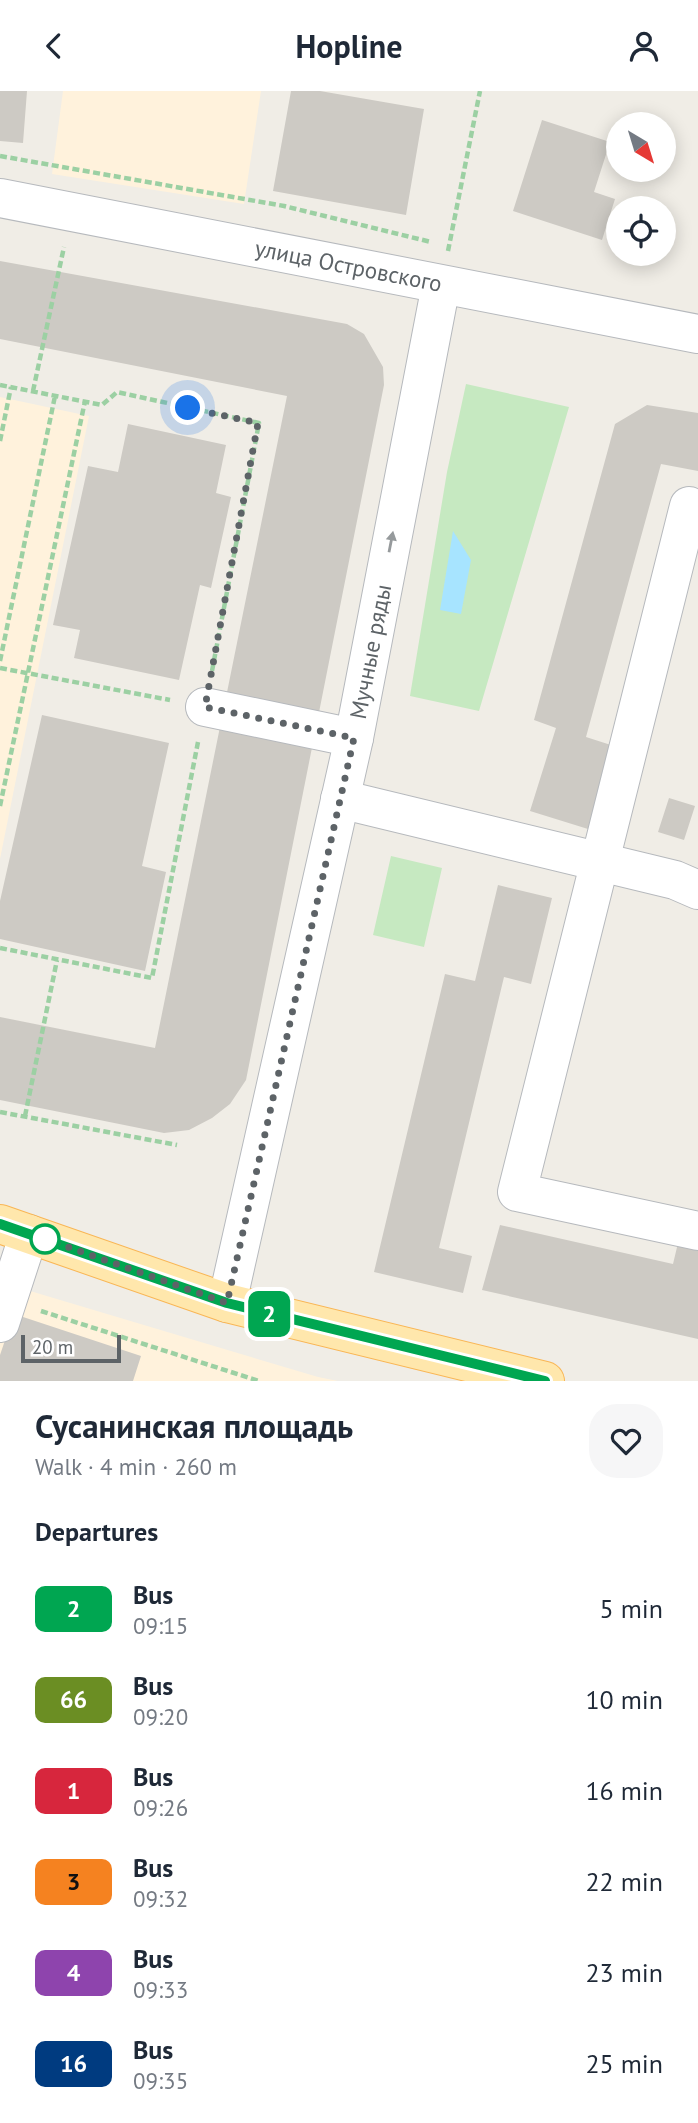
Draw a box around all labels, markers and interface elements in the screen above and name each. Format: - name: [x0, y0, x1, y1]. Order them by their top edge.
- text: Hopline: [295, 25, 403, 67]
- icon: back: [35, 27, 73, 65]
- icon: person: [625, 27, 663, 65]
- north arrow: [606, 112, 676, 182]
- map controls: [606, 112, 676, 266]
- button: locate: [606, 196, 676, 266]
- street label: улица Островского: [253, 233, 444, 298]
- your location: [170, 390, 205, 425]
- one-way arrow: [386, 531, 397, 553]
- street label: Мучные ряды: [343, 582, 397, 721]
- unlabelled marker: [30, 1224, 60, 1254]
- line badge: 2: [246, 1291, 292, 1337]
- text: 2: [262, 1298, 276, 1329]
- scale bar: [21, 1332, 121, 1364]
- text: 20 m: [32, 1335, 73, 1359]
- text: Сусанинская площадь: [35, 1404, 353, 1447]
- button: heart: [589, 1404, 663, 1478]
- text: Walk · 4 min · 260 m: [35, 1452, 237, 1481]
- text: Departures: [35, 1515, 158, 1548]
- text: Bus: [133, 1578, 173, 1611]
- text: 5 min: [600, 1592, 663, 1625]
- text: 2: [67, 1593, 80, 1624]
- text: 09:15: [133, 1611, 188, 1640]
- text: Bus: [133, 1669, 173, 1702]
- text: 10 min: [585, 1683, 663, 1716]
- text: 66: [60, 1684, 87, 1715]
- text: 09:20: [133, 1702, 188, 1731]
- text: Bus: [133, 1760, 173, 1793]
- text: 16 min: [585, 1774, 663, 1807]
- text: 1: [67, 1775, 80, 1806]
- text: 09:26: [133, 1793, 188, 1822]
- text: Bus: [133, 1851, 173, 1884]
- text: 22 min: [585, 1865, 663, 1898]
- text: 3: [67, 1866, 80, 1897]
- text: 09:32: [133, 1884, 188, 1913]
- text: Bus: [133, 1942, 173, 1975]
- text: 23 min: [585, 1956, 663, 1989]
- text: 4: [67, 1957, 80, 1988]
- text: 09:33: [133, 1975, 188, 2004]
- text: Bus: [133, 2033, 173, 2066]
- text: 25 min: [585, 2047, 663, 2080]
- text: 16: [60, 2048, 87, 2079]
- text: 09:35: [133, 2066, 188, 2095]

